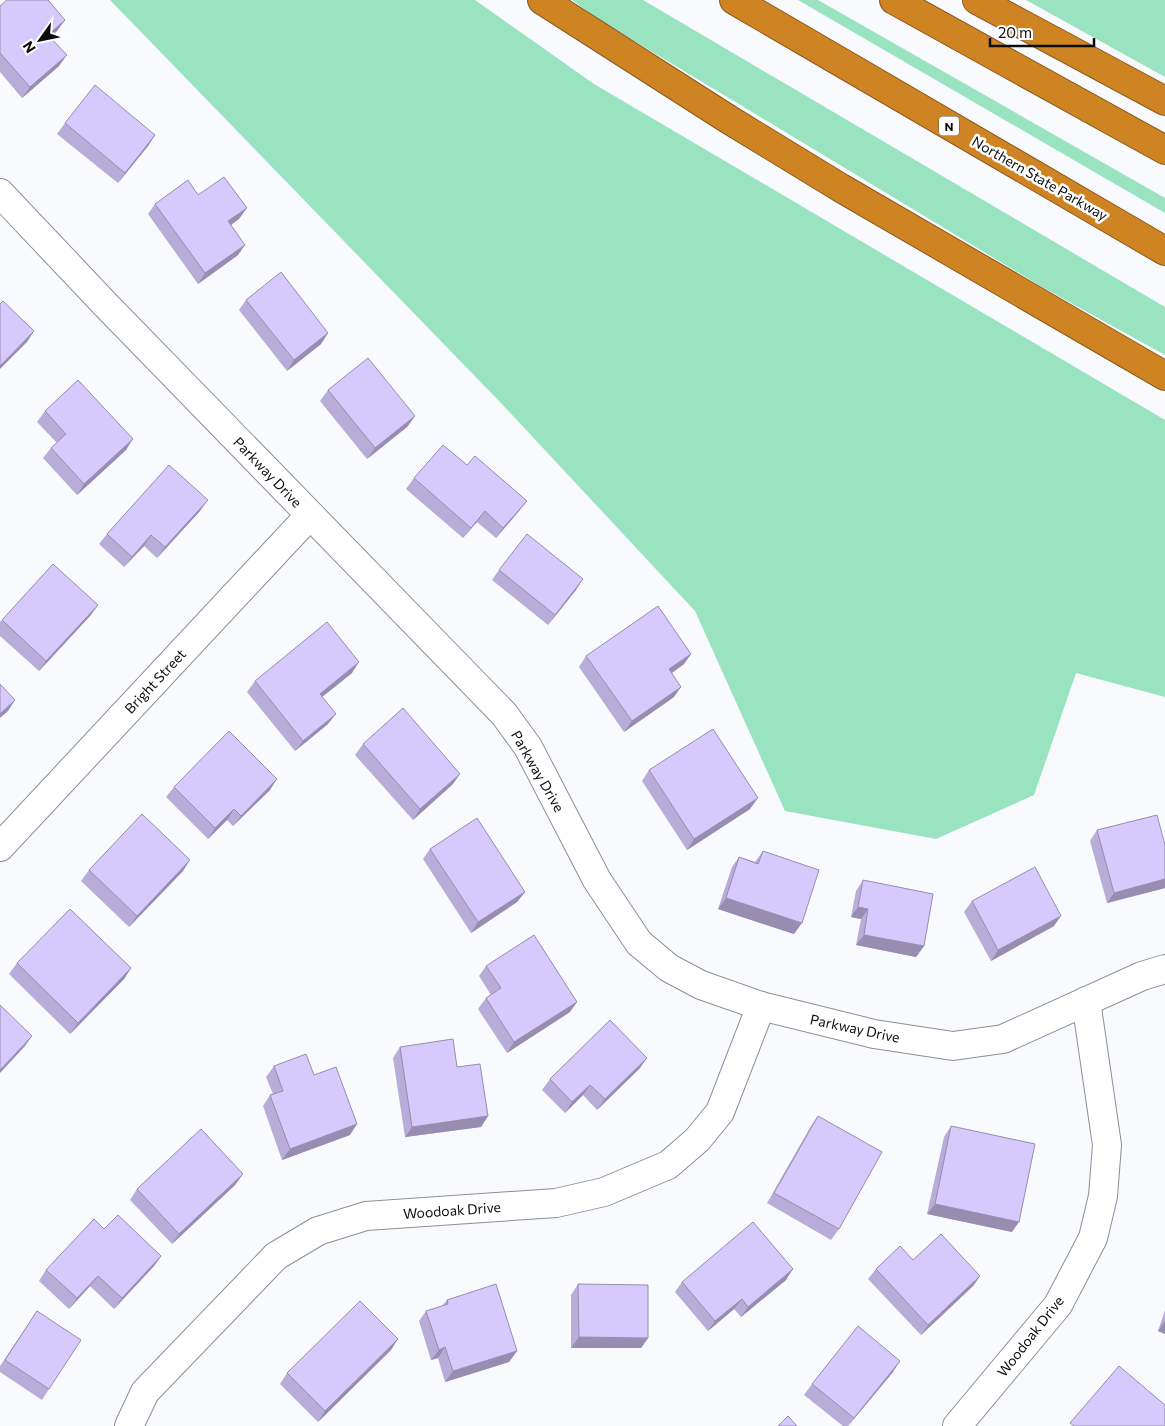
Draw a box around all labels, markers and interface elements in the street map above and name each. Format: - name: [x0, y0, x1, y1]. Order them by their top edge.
- north arrow: [15, 15, 65, 65]
- scale bar: [990, 15, 1094, 47]
- text: 20 m: [998, 23, 1032, 41]
- text: N: [19, 38, 39, 56]
- road number: N: [939, 116, 959, 136]
- street label: Northern State Parkway: [969, 132, 1111, 224]
- street label: Parkway Drive: [230, 433, 306, 511]
- street label: Bright Street: [121, 645, 189, 717]
- street label: Parkway Drive: [508, 727, 568, 815]
- street label: Parkway Drive: [809, 1010, 901, 1046]
- street label: Woodoak Drive: [403, 1198, 501, 1222]
- street label: Woodoak Drive: [993, 1292, 1067, 1380]

